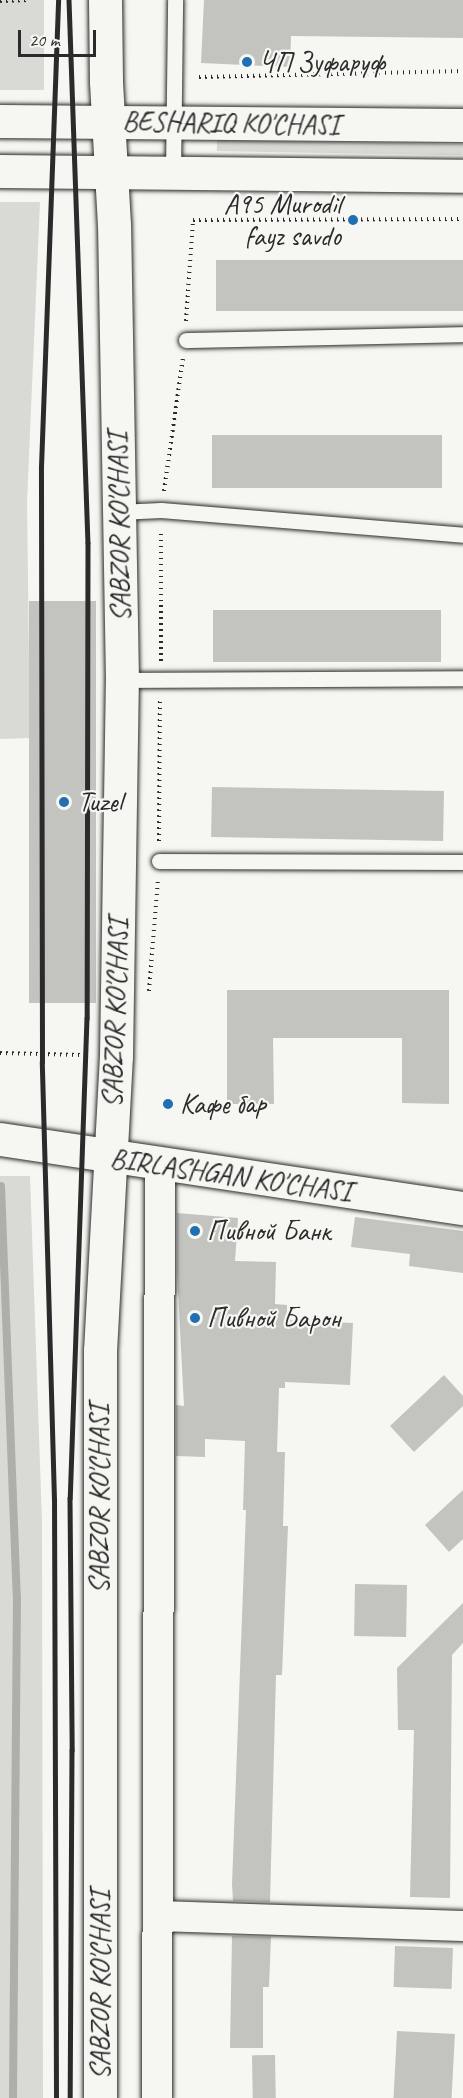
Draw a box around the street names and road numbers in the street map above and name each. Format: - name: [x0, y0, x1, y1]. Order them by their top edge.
- street label: BESHARIQ KO'CHASI: [122, 104, 340, 142]
- street label: SABZOR KO'CHASI: [101, 432, 137, 622]
- street label: SABZOR KO'CHASI: [95, 918, 135, 1108]
- street label: BIRLASHGAN KO'CHASI: [108, 1141, 354, 1209]
- street label: SABZOR KO'CHASI: [82, 1404, 116, 1594]
- street label: SABZOR KO'CHASI: [83, 1890, 117, 2080]

